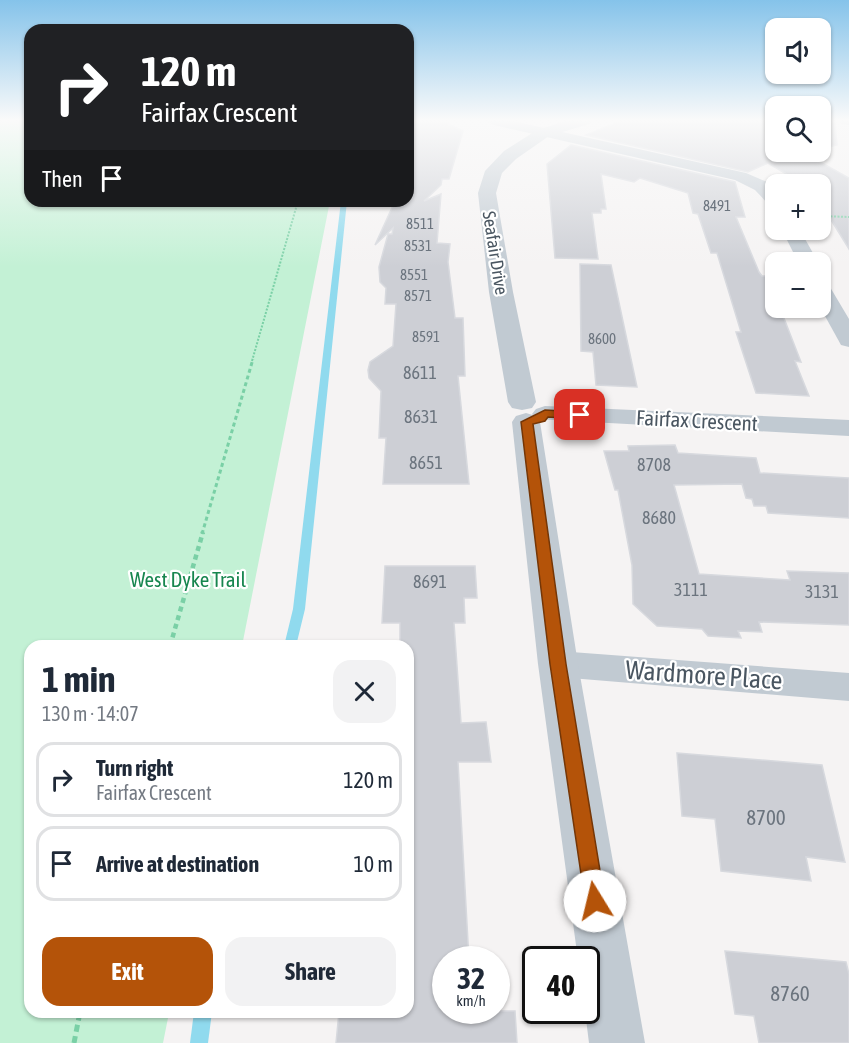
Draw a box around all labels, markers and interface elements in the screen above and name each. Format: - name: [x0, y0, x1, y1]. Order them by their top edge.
- map controls: [765, 18, 831, 318]
- button: sound: [765, 18, 831, 84]
- text: 120 m: [141, 47, 236, 95]
- icon: right: [42, 48, 120, 126]
- button: search: [765, 96, 831, 162]
- text: Fairfax Crescent: [141, 97, 297, 128]
- icon: arrive: [95, 162, 128, 195]
- text: Then: [42, 166, 83, 192]
- button: +: [765, 174, 831, 240]
- house number: 8491: [703, 197, 731, 214]
- street label: Seafair Drive: [479, 210, 512, 296]
- house number: 8511: [406, 215, 434, 232]
- house number: 8531: [404, 237, 432, 254]
- button: −: [765, 252, 831, 318]
- house number: 8551: [400, 266, 428, 283]
- house number: 8571: [404, 287, 432, 304]
- house number: 8591: [412, 328, 440, 345]
- house number: 8600: [588, 330, 616, 347]
- house number: 8611: [403, 362, 437, 383]
- pin: [554, 389, 605, 440]
- icon: arrive: [563, 398, 596, 431]
- street label: Fairfax Crescent: [636, 405, 758, 435]
- house number: 8631: [404, 406, 438, 427]
- house number: 8651: [409, 452, 443, 473]
- house number: 8708: [637, 454, 671, 475]
- house number: 8680: [642, 507, 676, 528]
- park label: West Dyke Trail: [130, 567, 246, 591]
- house number: 8691: [413, 571, 447, 592]
- house number: 3111: [674, 579, 708, 600]
- house number: 3131: [805, 581, 839, 602]
- street label: Wardmore Place: [625, 655, 783, 695]
- text: 1 min: [42, 658, 116, 700]
- button: close: [333, 660, 396, 723]
- text: 130 m · 14:07: [42, 702, 139, 725]
- text: Turn right: [96, 755, 173, 781]
- icon: right: [45, 763, 78, 796]
- text: 120 m: [343, 767, 393, 793]
- text: Fairfax Crescent: [96, 781, 212, 804]
- house number: 8700: [746, 805, 786, 829]
- icon: arrive: [45, 847, 78, 880]
- text: Arrive at destination: [96, 851, 259, 877]
- text: 10 m: [353, 851, 393, 877]
- position arrow: [563, 869, 627, 933]
- button: Exit: [42, 937, 213, 1006]
- button: Share: [225, 937, 396, 1006]
- speed limit sign: 40: [522, 946, 600, 1024]
- text: 32: [457, 961, 485, 995]
- house number: 8760: [770, 981, 810, 1005]
- text: km/h: [456, 992, 486, 1009]

